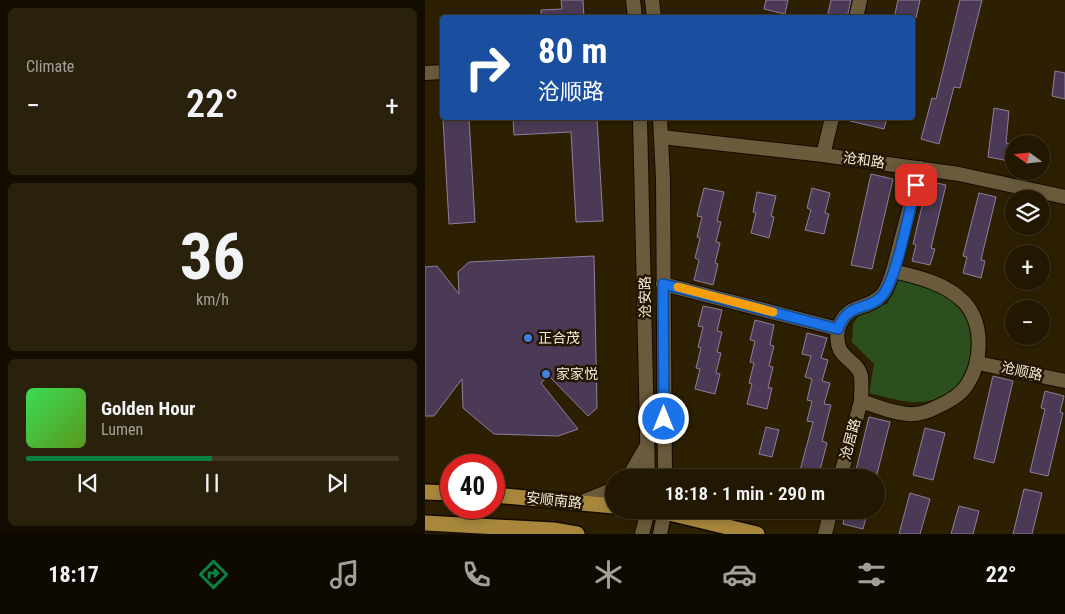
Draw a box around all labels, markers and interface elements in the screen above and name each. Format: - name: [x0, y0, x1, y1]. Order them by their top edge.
- text: 80 m: [538, 31, 607, 72]
- icon: right: [455, 35, 520, 100]
- text: Climate: [26, 57, 74, 76]
- text: 沧顺路: [538, 79, 604, 104]
- text: 22°: [186, 82, 239, 126]
- text: −: [26, 89, 40, 122]
- text: +: [385, 89, 399, 122]
- north arrow: [1005, 135, 1050, 180]
- map controls: [1005, 135, 1050, 345]
- street label: 沧和路: [842, 149, 886, 171]
- pin: [895, 164, 937, 206]
- icon: arrive: [902, 171, 930, 199]
- button: layers: [1005, 190, 1050, 235]
- text: 36: [180, 219, 245, 295]
- button: +: [1005, 245, 1050, 290]
- street label: 沧安路: [637, 276, 653, 318]
- text: km/h: [196, 290, 229, 309]
- button: −: [1005, 300, 1050, 345]
- place label: 正合茂: [538, 330, 580, 346]
- marker: 正合茂: [522, 332, 534, 344]
- street label: 沧顺路: [1000, 359, 1044, 383]
- place label: 家家悦: [556, 366, 598, 382]
- marker: 家家悦: [540, 368, 552, 380]
- position arrow: [637, 392, 689, 444]
- text: Golden Hour: [101, 397, 195, 420]
- street label: 沧居路: [837, 417, 863, 461]
- text: Lumen: [101, 420, 143, 439]
- speed limit sign: 40: [440, 454, 505, 519]
- icon: previous: [74, 469, 102, 497]
- icon: pause: [198, 469, 226, 497]
- icon: next: [323, 469, 351, 497]
- text: 18:18 · 1 min · 290 m: [665, 482, 825, 505]
- street label: 安顺南路: [525, 489, 583, 511]
- icon: directions: [196, 557, 231, 592]
- icon: music: [327, 557, 362, 592]
- icon: phone: [459, 557, 494, 592]
- icon: climate: [591, 557, 626, 592]
- icon: car: [722, 557, 757, 592]
- icon: filters: [854, 557, 889, 592]
- text: 18:17: [48, 562, 99, 587]
- text: 22°: [986, 562, 1017, 587]

